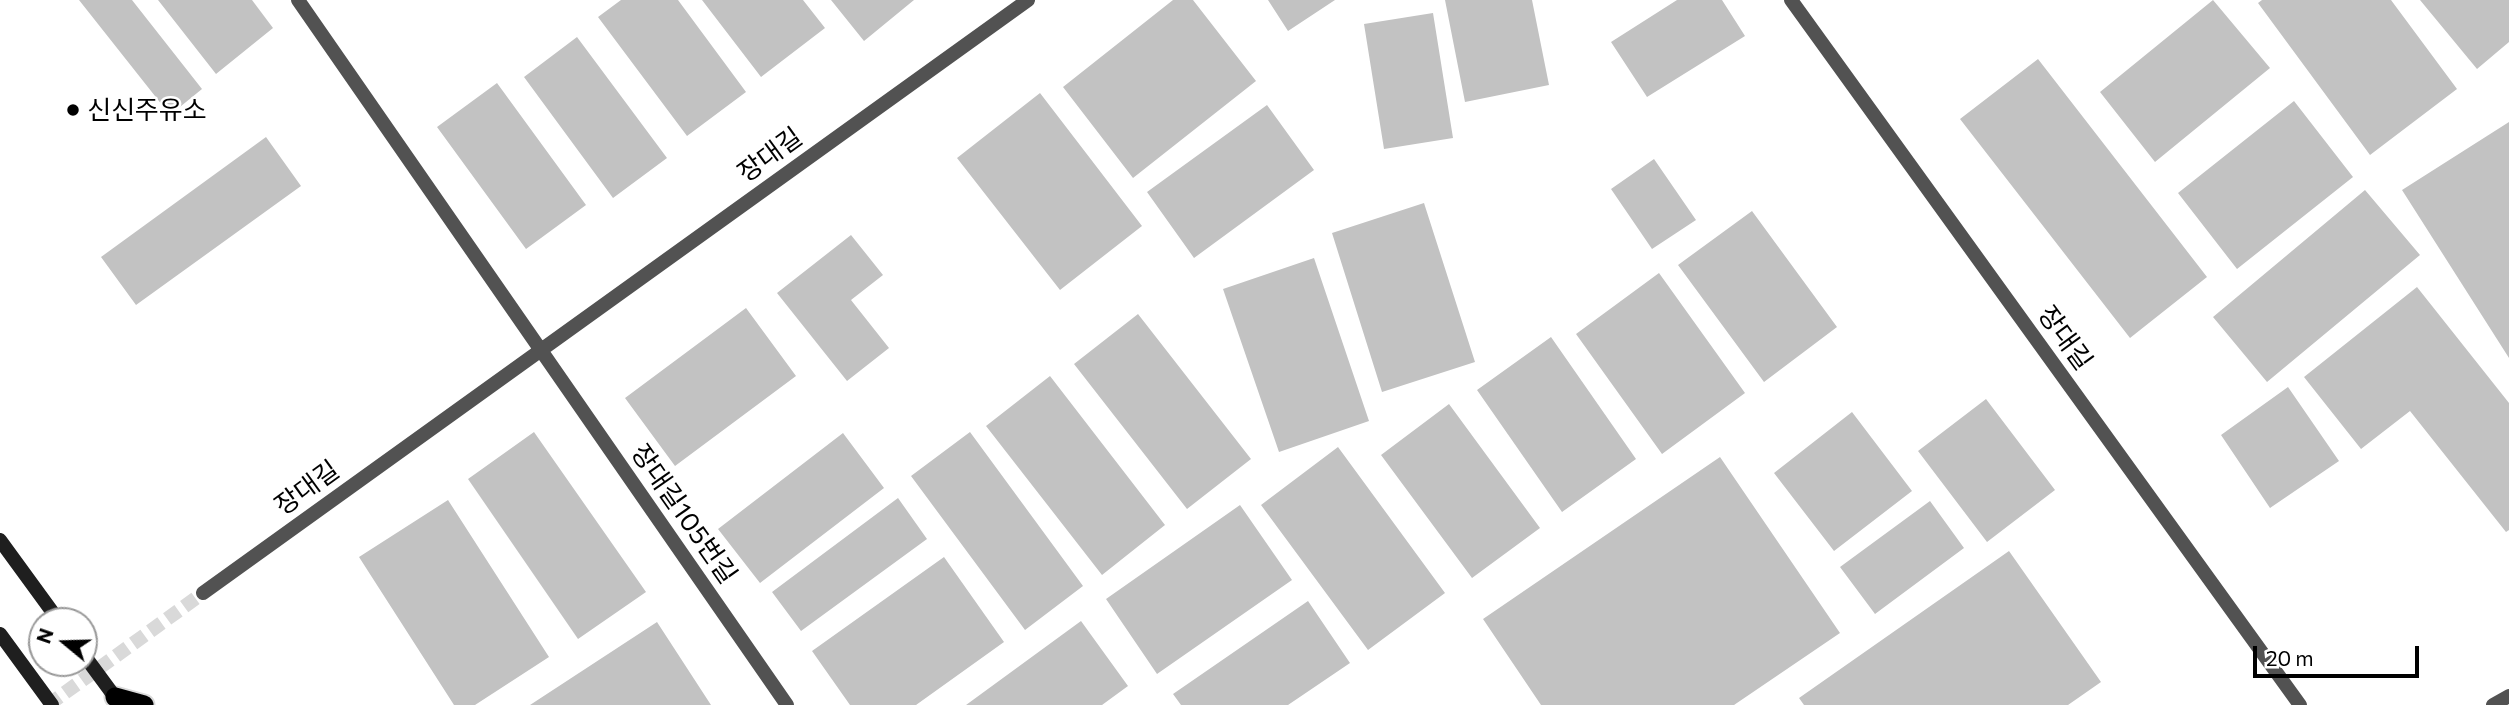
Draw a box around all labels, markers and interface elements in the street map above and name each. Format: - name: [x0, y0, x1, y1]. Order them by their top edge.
- place label: 신신주유소: [87, 94, 207, 126]
- marker: 신신주유소: [65, 102, 81, 118]
- street label: 장대길: [732, 121, 808, 189]
- street label: 장대길: [2031, 300, 2099, 376]
- street label: 장대길105번길: [625, 438, 743, 590]
- street label: 장대길: [269, 454, 345, 522]
- north arrow: [28, 607, 98, 677]
- text: N: [31, 625, 58, 646]
- scale bar: [2257, 632, 2423, 676]
- text: 20 m: [2266, 645, 2314, 670]

